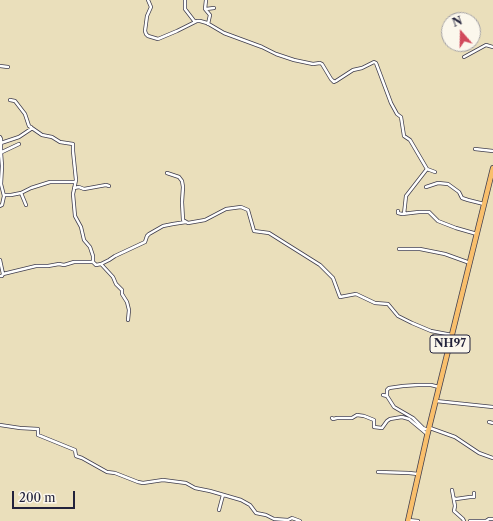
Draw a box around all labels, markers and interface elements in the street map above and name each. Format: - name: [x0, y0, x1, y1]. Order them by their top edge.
- north arrow: [441, 12, 481, 52]
- text: N: [450, 13, 464, 30]
- road number: NH97: [430, 335, 470, 353]
- scale bar: [14, 483, 77, 509]
- text: 200 m: [19, 490, 56, 505]

